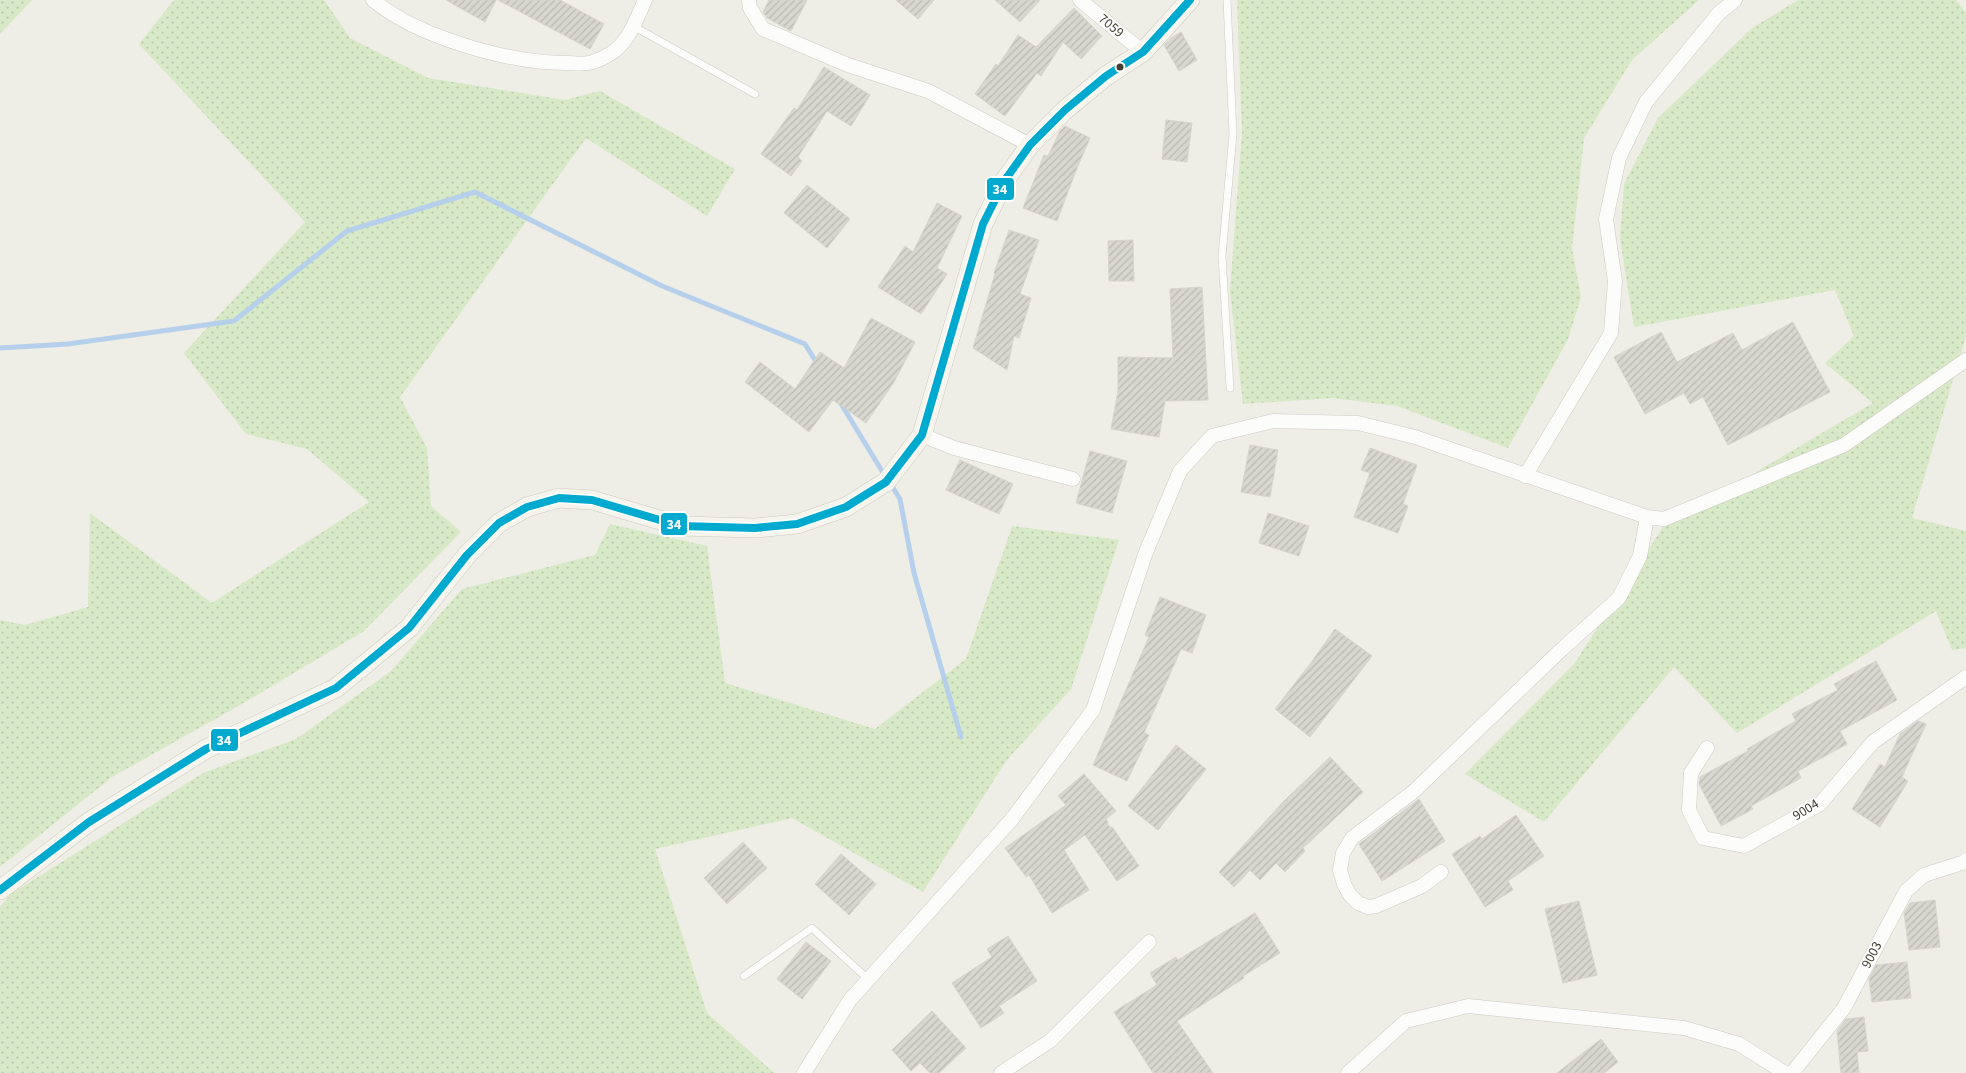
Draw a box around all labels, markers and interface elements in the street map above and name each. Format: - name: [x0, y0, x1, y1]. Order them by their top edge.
- street label: 7059: [1094, 9, 1128, 43]
- unlabelled marker: [1115, 62, 1125, 72]
- line badge: 34: [986, 177, 1015, 201]
- text: 34: [993, 180, 1008, 200]
- line badge: 34: [660, 512, 688, 536]
- text: 34: [667, 515, 682, 535]
- line badge: 34: [210, 728, 239, 752]
- text: 34: [217, 731, 232, 751]
- street label: 9004: [1789, 794, 1823, 826]
- street label: 9003: [1857, 938, 1887, 972]

